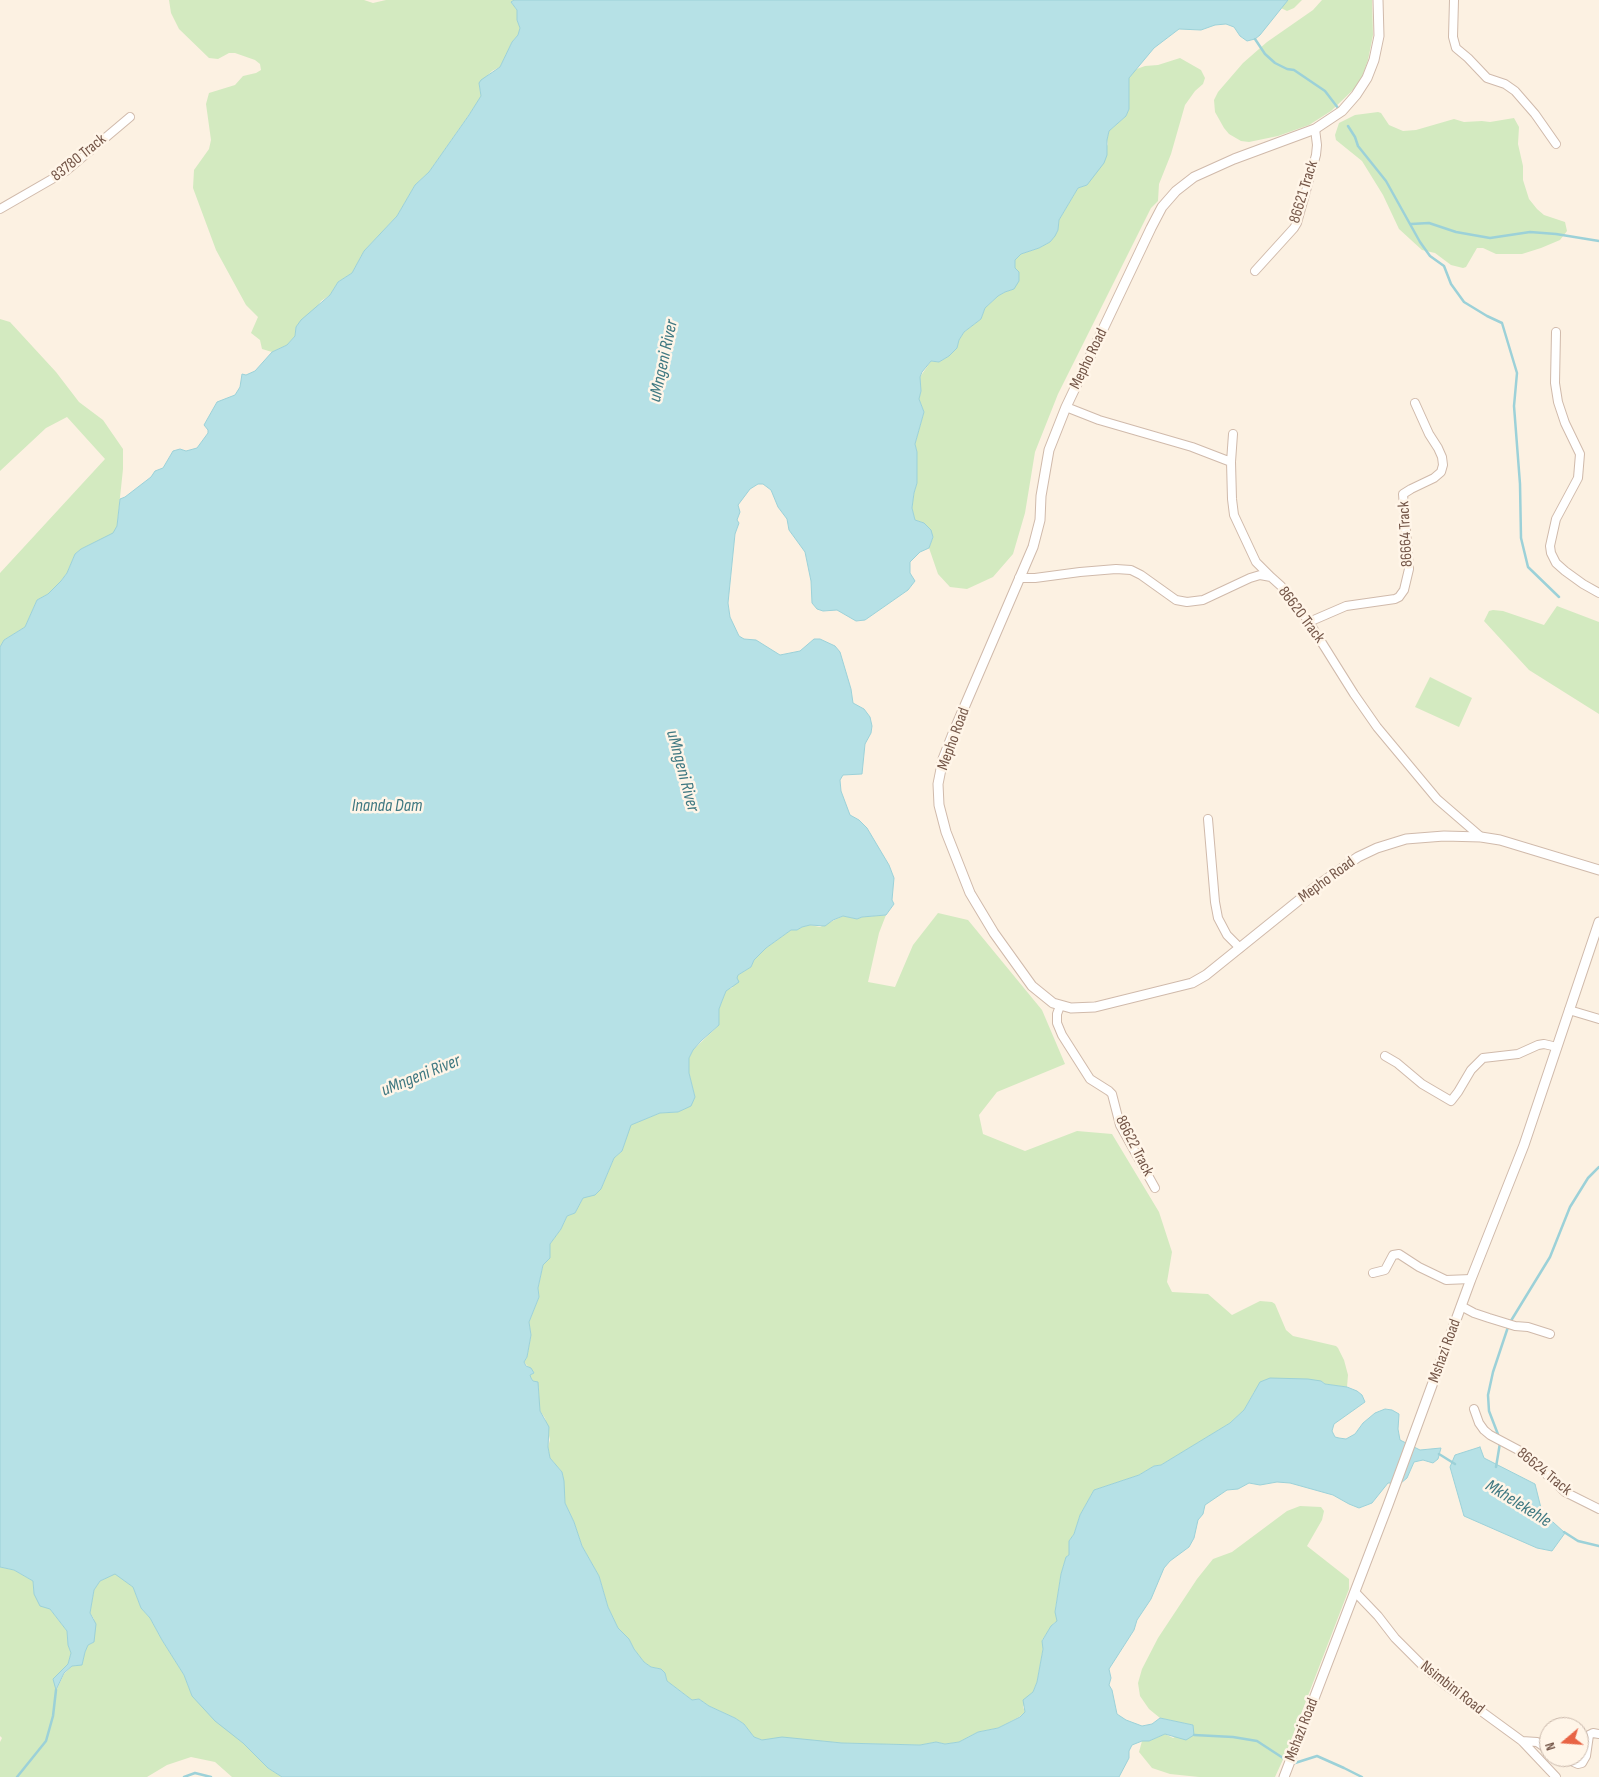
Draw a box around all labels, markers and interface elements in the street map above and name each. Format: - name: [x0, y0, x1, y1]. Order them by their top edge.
- street label: 83780 Track: [48, 130, 110, 186]
- street label: 86621 Track: [1285, 158, 1323, 226]
- water label: uMngeni River: [645, 318, 683, 404]
- street label: Mepho Road: [1066, 325, 1112, 393]
- street label: 86664 Track: [1395, 501, 1417, 567]
- street label: 86620 Track: [1274, 583, 1328, 647]
- street label: Mepho Road: [934, 705, 974, 773]
- water label: uMngeni River: [661, 728, 703, 814]
- water label: Inanda Dam: [352, 795, 422, 817]
- street label: Mepho Road: [1295, 853, 1359, 907]
- water label: uMngeni River: [378, 1050, 464, 1102]
- street label: 86622 Track: [1111, 1113, 1157, 1179]
- street label: Mshazi Road: [1425, 1317, 1465, 1385]
- street label: 86624 Track: [1513, 1444, 1575, 1500]
- water label: Mkhelekehle: [1481, 1475, 1555, 1533]
- street label: Nsimbini Road: [1416, 1657, 1488, 1719]
- street label: Mshazi Road: [1281, 1696, 1323, 1764]
- north arrow: [1539, 1717, 1589, 1767]
- text: N: [1541, 1740, 1559, 1753]

